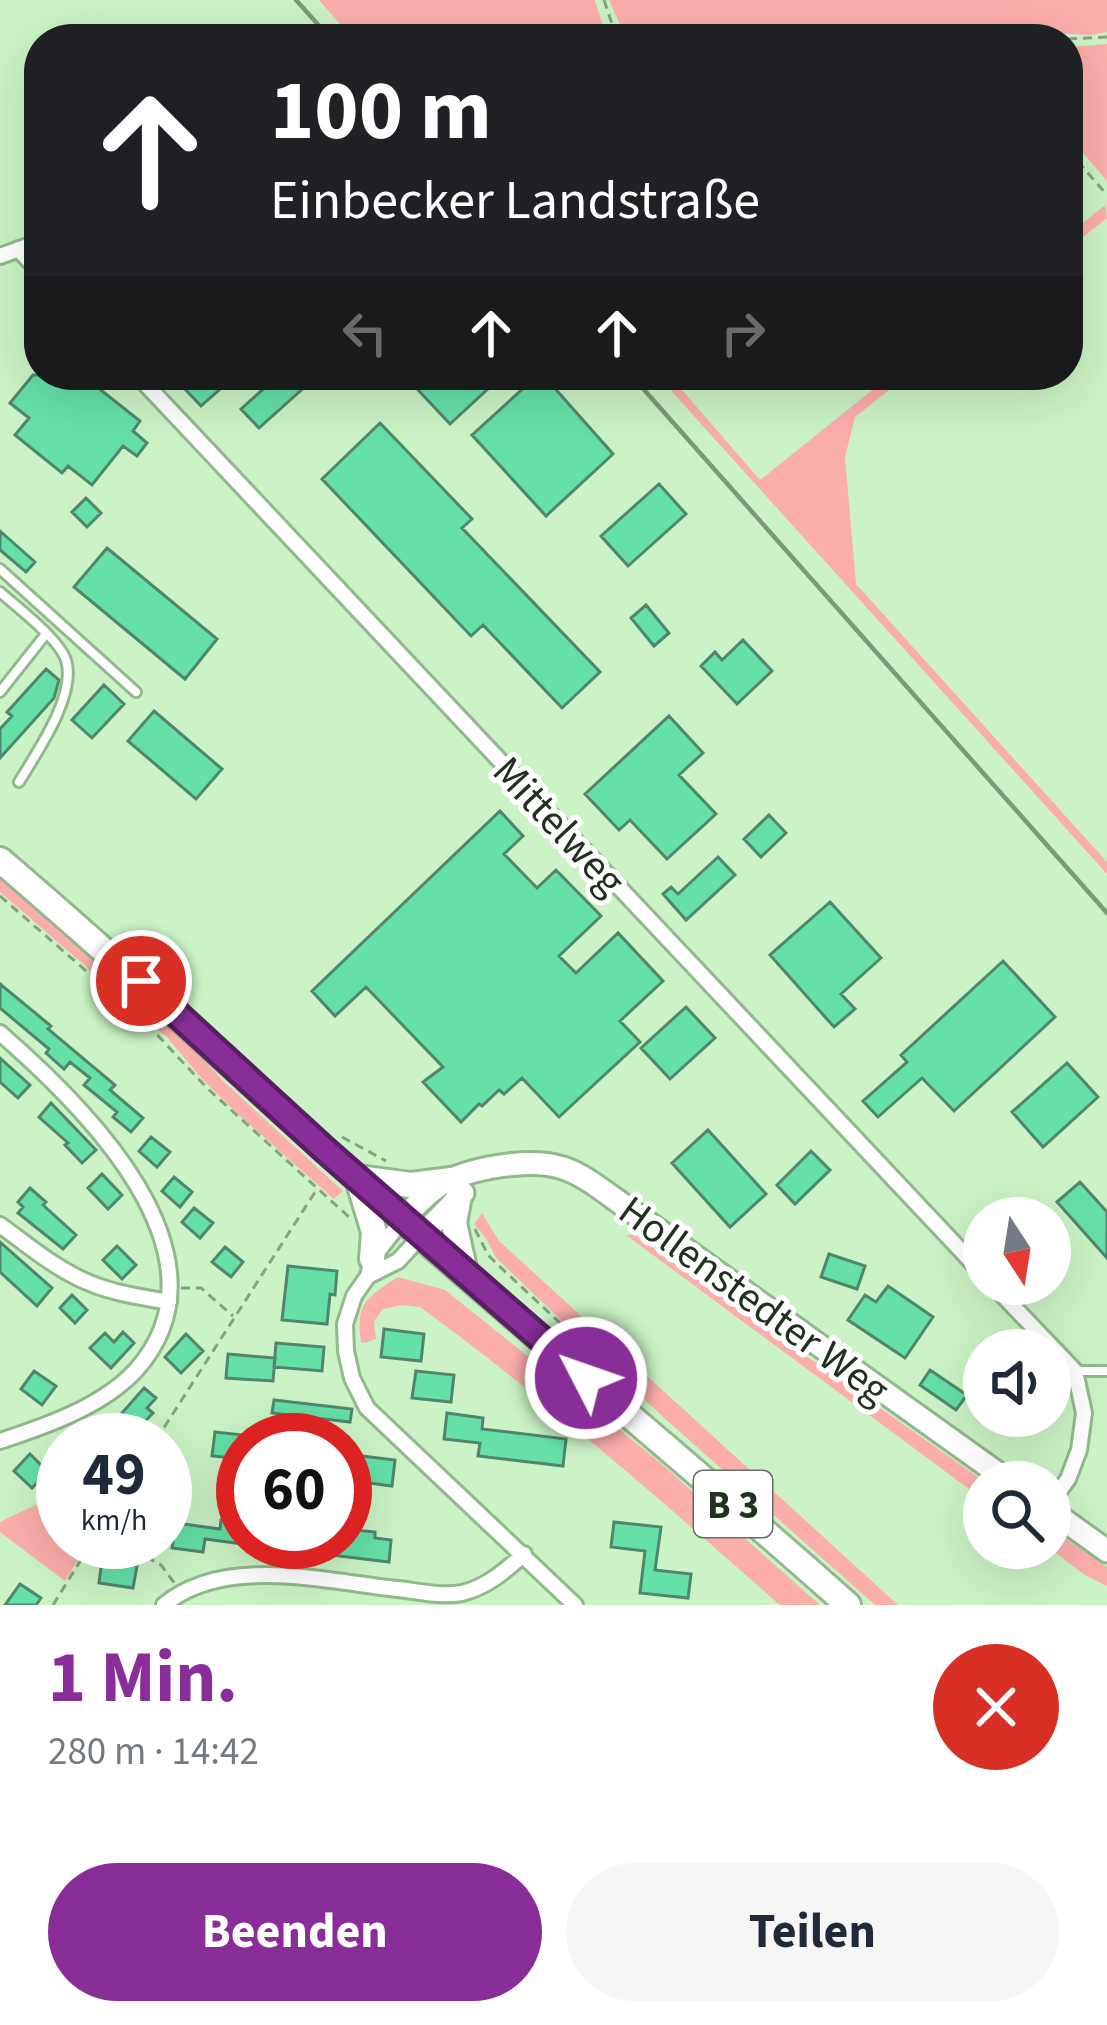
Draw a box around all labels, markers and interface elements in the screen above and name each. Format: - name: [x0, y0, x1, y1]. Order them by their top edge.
- text: 100 m: [270, 52, 492, 172]
- icon: ahead: [72, 72, 228, 228]
- text: Einbecker Landstraße: [270, 163, 760, 240]
- icon: left: [332, 300, 398, 366]
- icon: ahead: [458, 300, 524, 366]
- icon: ahead: [584, 300, 650, 366]
- icon: right: [710, 300, 776, 366]
- street label: Mittelweg: [478, 743, 639, 909]
- pin: [90, 930, 192, 1032]
- icon: arrive: [108, 948, 174, 1014]
- street label: Hollenstedter Weg: [606, 1182, 902, 1419]
- north arrow: [963, 1197, 1071, 1305]
- map controls: [963, 1197, 1071, 1569]
- position arrow: [523, 1315, 649, 1441]
- button: sound: [963, 1329, 1071, 1437]
- speed limit sign: 60: [216, 1413, 372, 1569]
- text: 49: [82, 1433, 146, 1518]
- button: search: [963, 1461, 1071, 1569]
- road number: B 3: [694, 1471, 772, 1537]
- text: km/h: [81, 1499, 147, 1542]
- text: 1 Min.: [48, 1627, 238, 1730]
- button: close: [933, 1644, 1059, 1770]
- text: 280 m · 14:42: [48, 1724, 259, 1780]
- button: Beenden: [48, 1863, 542, 2001]
- button: Teilen: [566, 1863, 1059, 2001]

